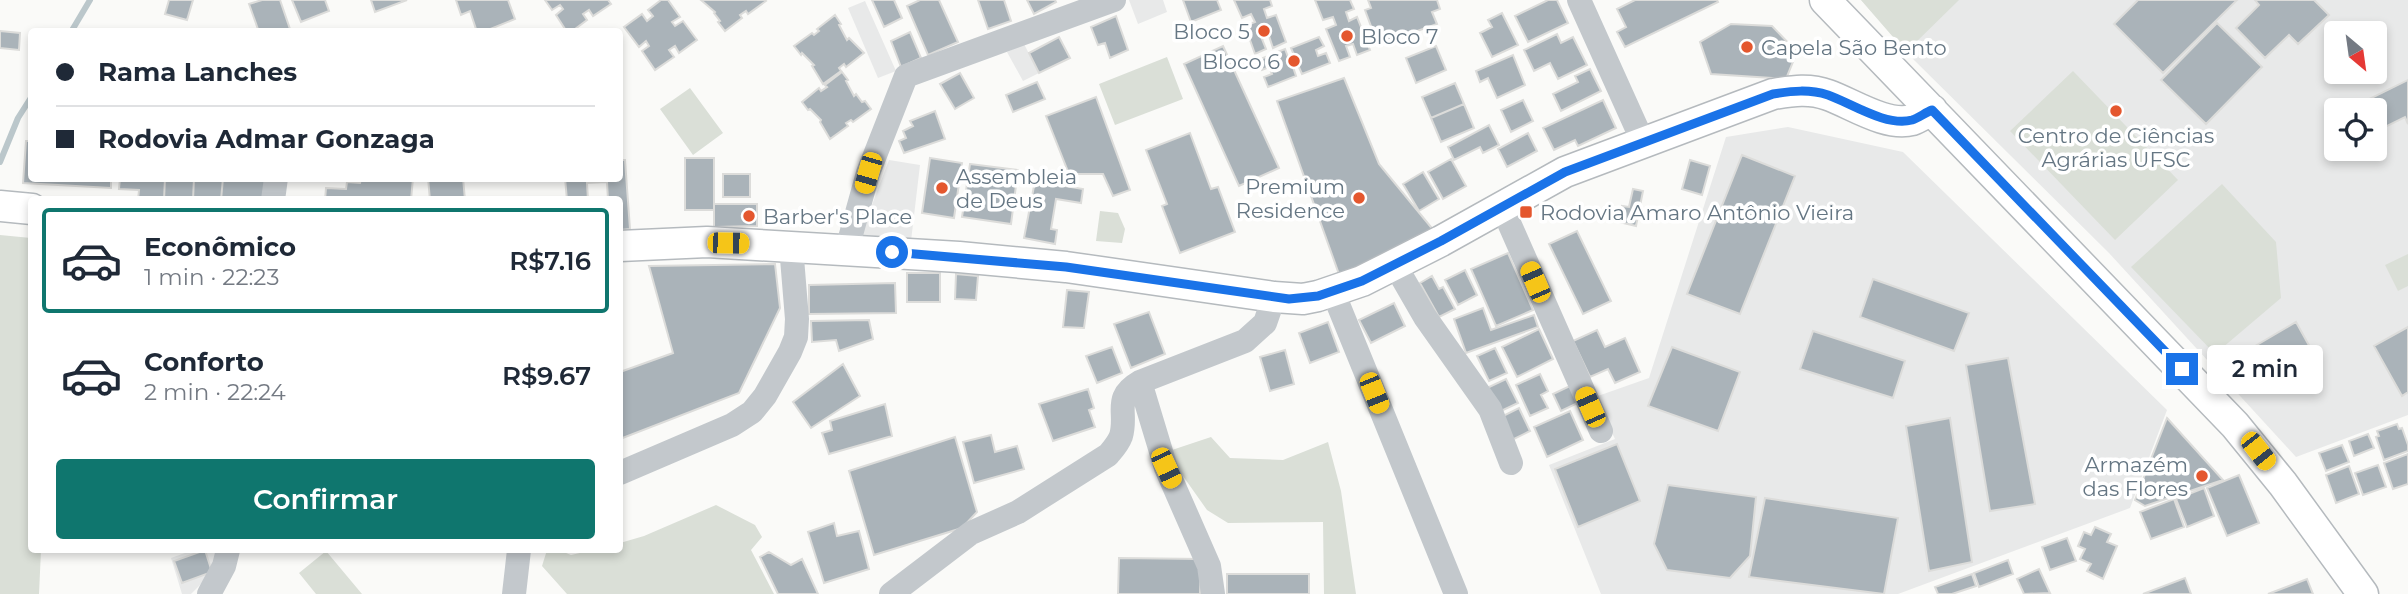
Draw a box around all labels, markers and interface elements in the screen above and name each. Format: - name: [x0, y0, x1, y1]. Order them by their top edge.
- place label: Bloco 5: [1173, 19, 1250, 44]
- north arrow: [2324, 21, 2387, 84]
- map controls: [2324, 21, 2387, 161]
- marker: Bloco 5: [1256, 23, 1272, 39]
- place label: Bloco 7: [1361, 24, 1438, 49]
- marker: Bloco 7: [1339, 28, 1355, 44]
- place label: Capela São Bento: [1761, 35, 1947, 60]
- marker: Capela São Bento: [1739, 39, 1755, 55]
- place label: Bloco 6: [1202, 49, 1280, 74]
- marker: Bloco 6: [1286, 53, 1302, 69]
- text: Rama Lanches: [98, 56, 297, 88]
- button: locate: [2324, 98, 2387, 161]
- marker: Centro de Ciências Agrárias UFSC: [2108, 103, 2124, 119]
- text: Rodovia Admar Gonzaga: [98, 123, 435, 155]
- place label: Centro de Ciências Agrárias UFSC: [2018, 123, 2214, 172]
- car: [853, 150, 884, 196]
- place label: Assembleia de Deus: [956, 164, 1077, 213]
- place label: Premium Residence: [1236, 174, 1345, 223]
- marker: Assembleia de Deus: [934, 180, 950, 196]
- marker: Premium Residence: [1351, 190, 1367, 206]
- place label: Rodovia Amaro Antônio Vieira: [1540, 200, 1854, 225]
- place label: Barber's Place: [763, 204, 912, 229]
- marker: Rodovia Amaro Antônio Vieira: [1518, 204, 1534, 220]
- marker: Barber's Place: [741, 208, 757, 224]
- icon: car: [60, 229, 123, 292]
- text: Econômico: [144, 231, 296, 263]
- car: [707, 232, 750, 254]
- route start: [876, 236, 908, 268]
- text: R$7.16: [509, 245, 591, 277]
- car: [1518, 259, 1553, 305]
- text: 1 min · 22:23: [144, 263, 279, 291]
- icon: car: [60, 344, 123, 407]
- callout: 2 min: [2206, 344, 2322, 394]
- text: Conforto: [144, 346, 264, 378]
- route end: [2166, 353, 2198, 385]
- text: 2 min: [2232, 355, 2298, 383]
- text: R$9.67: [502, 360, 591, 392]
- car: [1357, 370, 1392, 416]
- text: 2 min · 22:24: [144, 378, 286, 406]
- car: [1572, 384, 1609, 430]
- car: [2237, 428, 2280, 474]
- car: [1148, 445, 1185, 491]
- place label: Armazém das Flores: [2082, 452, 2188, 501]
- button: Confirmar: [56, 459, 595, 539]
- marker: Armazém das Flores: [2194, 468, 2210, 484]

